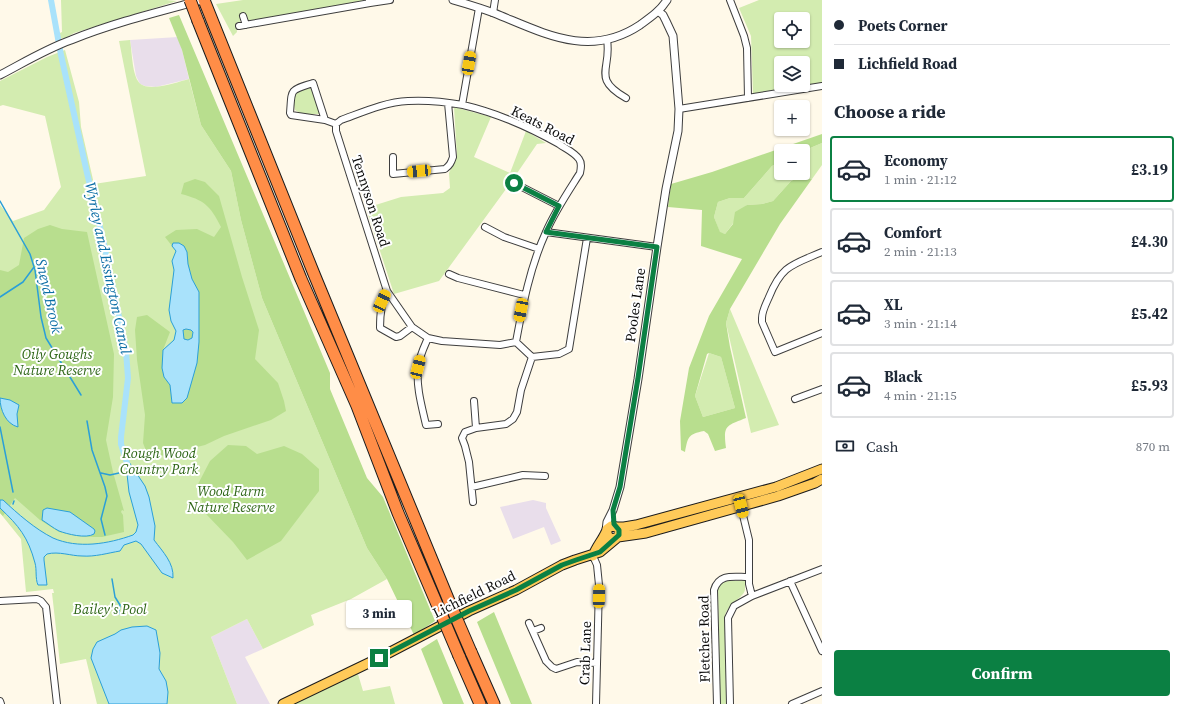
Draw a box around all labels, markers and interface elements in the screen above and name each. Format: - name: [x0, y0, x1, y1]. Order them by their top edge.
- map controls: [774, 12, 810, 180]
- button: locate: [774, 12, 810, 48]
- text: Poets Corner: [858, 15, 948, 36]
- car: [461, 50, 477, 76]
- text: Lichfield Road: [858, 53, 957, 74]
- button: layers: [774, 56, 810, 92]
- text: Choose a ride: [834, 99, 946, 124]
- street label: Keats Road: [508, 100, 578, 150]
- button: +: [774, 100, 810, 136]
- button: −: [774, 144, 810, 180]
- text: Economy: [884, 150, 948, 171]
- icon: car: [836, 151, 872, 187]
- street label: Tennyson Road: [347, 153, 395, 250]
- text: £3.19: [1131, 159, 1168, 180]
- car: [407, 164, 431, 178]
- text: 1 min · 21:12: [884, 171, 957, 188]
- route start: [505, 174, 523, 192]
- water label: Wyrley and Essington Canal: [80, 180, 137, 357]
- text: Comfort: [884, 222, 942, 243]
- icon: car: [836, 223, 872, 259]
- text: £4.30: [1131, 231, 1168, 252]
- text: 2 min · 21:13: [884, 243, 957, 260]
- water label: Sneyd Brook: [31, 256, 68, 336]
- street label: Pooles Lane: [620, 267, 650, 343]
- car: [371, 288, 393, 314]
- text: XL: [884, 294, 903, 315]
- icon: car: [836, 295, 872, 331]
- car: [513, 297, 529, 323]
- text: £5.42: [1131, 303, 1168, 324]
- text: 3 min · 21:14: [884, 315, 957, 332]
- park label: Oily Goughs Nature Reserve: [12, 344, 101, 380]
- car: [409, 354, 427, 380]
- text: Black: [884, 366, 923, 387]
- icon: car: [836, 367, 872, 403]
- text: £5.93: [1131, 375, 1168, 396]
- text: 4 min · 21:15: [884, 387, 957, 404]
- icon: cash: [834, 435, 856, 457]
- text: Cash: [866, 436, 898, 457]
- text: 870 m: [1136, 438, 1170, 455]
- park label: Rough Wood Country Park: [120, 443, 198, 479]
- park label: Wood Farm Nature Reserve: [186, 481, 275, 517]
- car: [732, 493, 750, 519]
- street label: Lichfield Road: [429, 565, 519, 623]
- car: [593, 584, 605, 608]
- street label: Fletcher Road: [693, 595, 715, 683]
- park label: Bailey's Pool: [72, 599, 147, 619]
- callout: 3 min: [346, 600, 412, 628]
- text: 3 min: [362, 605, 396, 622]
- street label: Crab Lane: [574, 621, 596, 685]
- route end: [370, 649, 388, 667]
- button: Confirm: [834, 650, 1170, 696]

